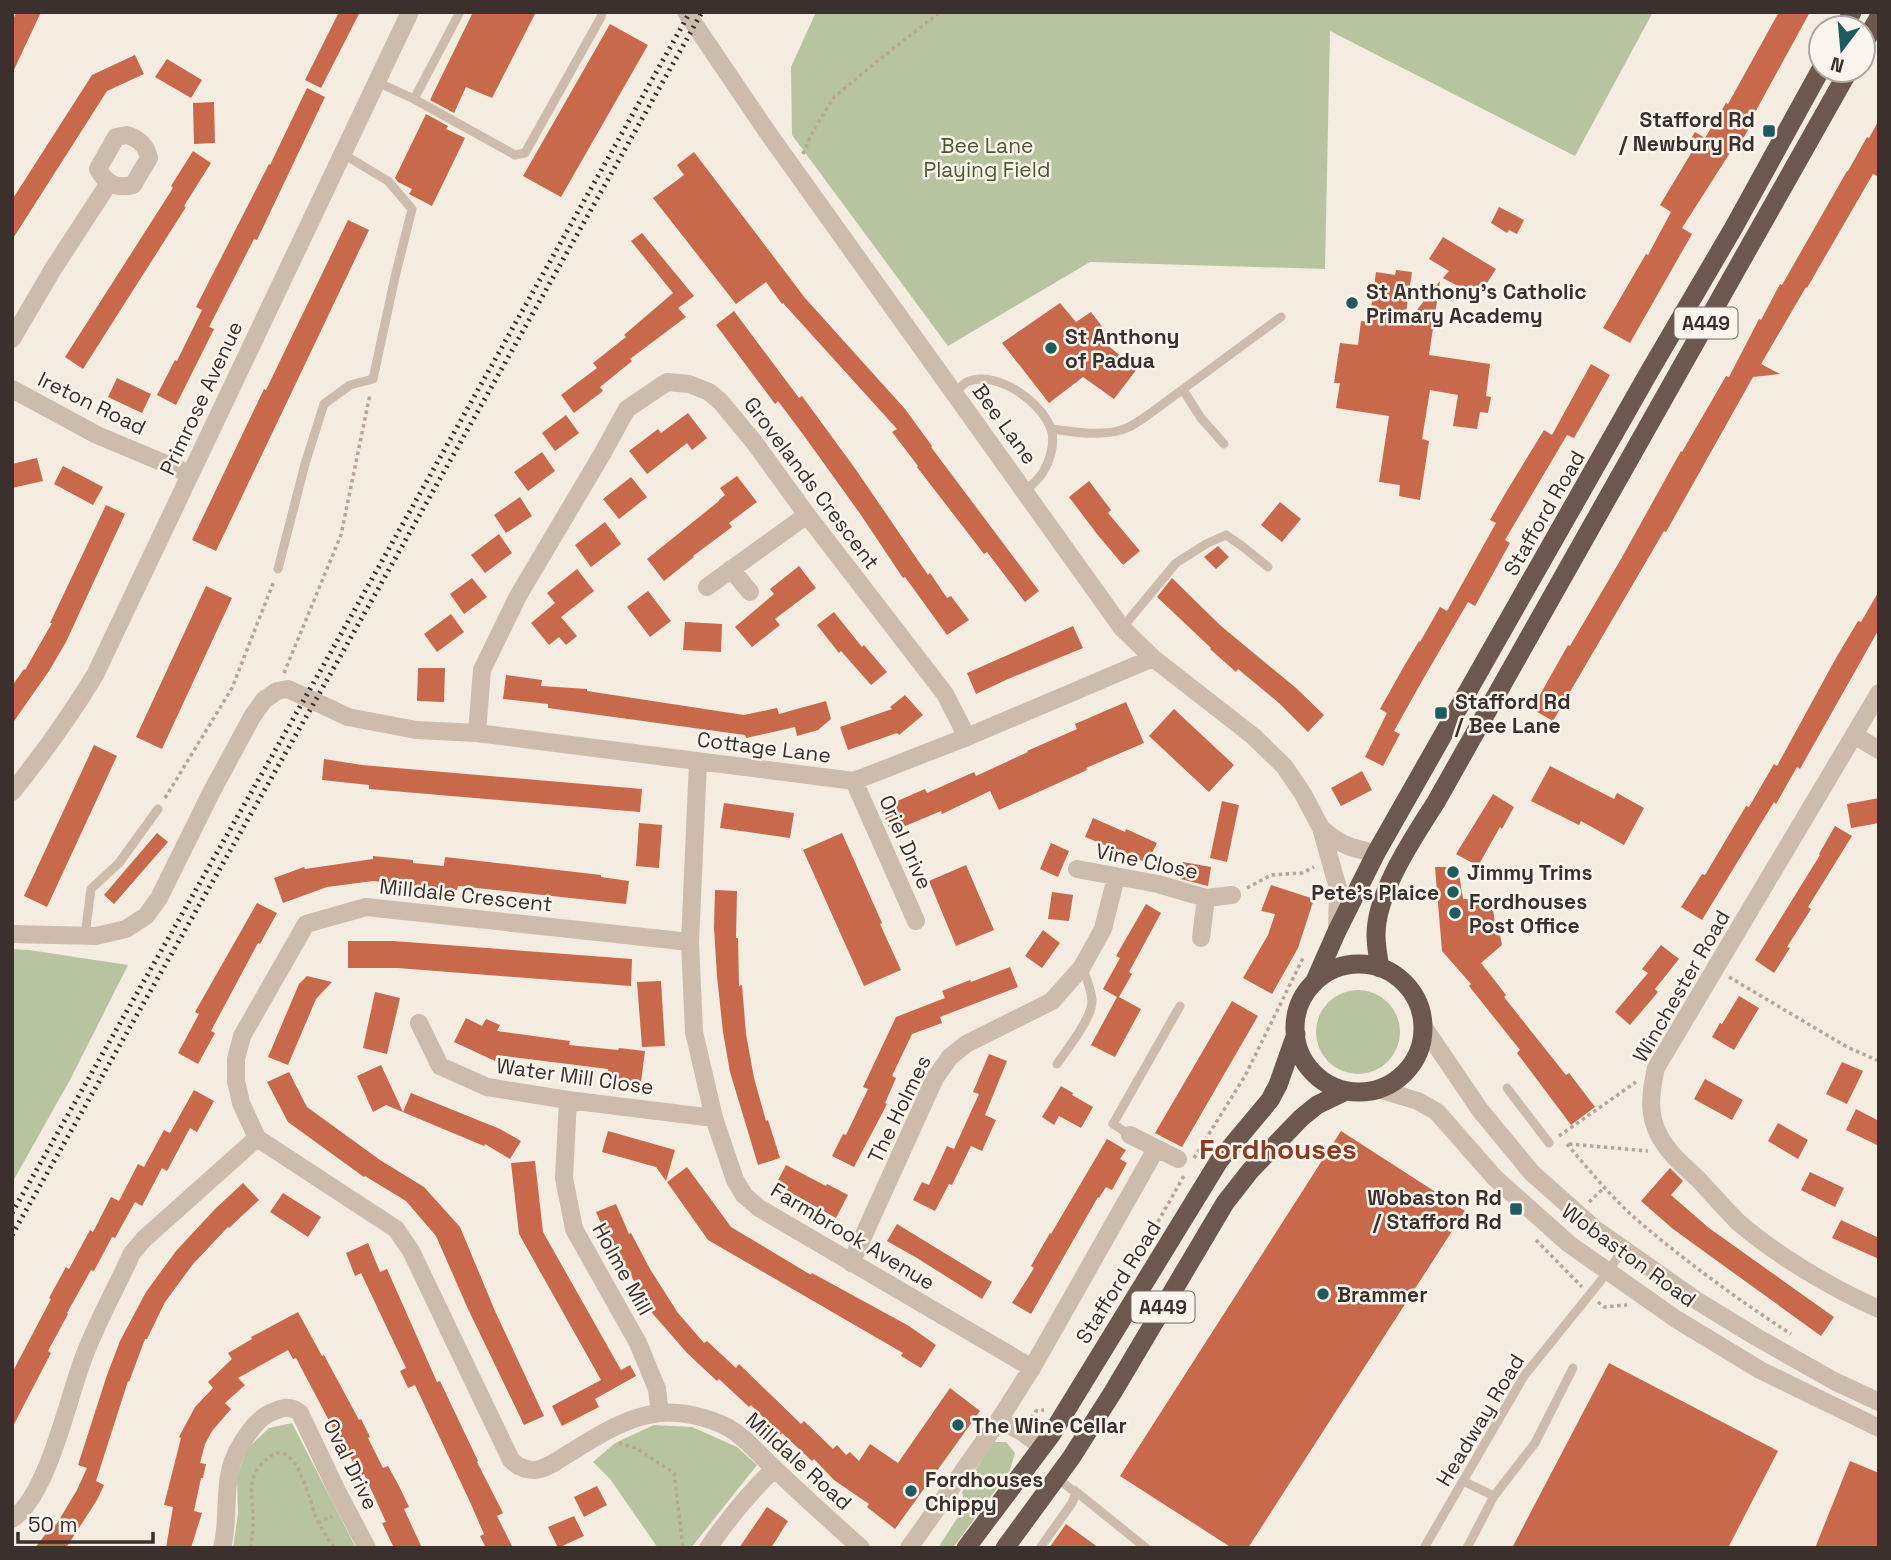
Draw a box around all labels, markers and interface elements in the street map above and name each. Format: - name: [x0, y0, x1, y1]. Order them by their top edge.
- north arrow: [1807, 14, 1877, 84]
- text: N: [1828, 51, 1847, 79]
- place label: Stafford Rd / Newbury Rd: [1618, 106, 1755, 157]
- marker: Stafford Rd / Newbury Rd: [1761, 123, 1777, 139]
- park label: Bee Lane Playing Field: [924, 132, 1050, 183]
- place label: St Anthony's Catholic Primary Academy: [1366, 278, 1586, 329]
- marker: St Anthony's Catholic Primary Academy: [1344, 295, 1360, 311]
- road number: A449: [1674, 308, 1738, 338]
- street label: Primrose Avenue: [153, 317, 249, 479]
- place label: St Anthony of Padua: [1065, 323, 1179, 374]
- marker: St Anthony of Padua: [1043, 340, 1059, 356]
- street label: Ireton Road: [34, 365, 150, 441]
- street label: Bee Lane: [967, 378, 1043, 470]
- street label: Grovelands Crescent: [738, 391, 886, 575]
- street label: Stafford Road: [1497, 445, 1591, 581]
- place label: Stafford Rd / Bee Lane: [1454, 688, 1571, 739]
- marker: Stafford Rd / Bee Lane: [1433, 705, 1449, 721]
- street label: Cottage Lane: [695, 725, 833, 769]
- street label: Oriel Drive: [873, 791, 939, 893]
- street label: Vine Close: [1093, 837, 1201, 885]
- place label: Jimmy Trims: [1467, 859, 1593, 886]
- marker: Jimmy Trims: [1445, 864, 1461, 880]
- street label: Milldale Crescent: [378, 872, 554, 918]
- place label: Pete's Plaice: [1311, 879, 1439, 906]
- marker: Pete's Plaice: [1445, 884, 1461, 900]
- place label: Fordhouses Post Office: [1469, 888, 1587, 939]
- marker: Fordhouses Post Office: [1447, 905, 1463, 921]
- street label: Winchester Road: [1626, 905, 1736, 1067]
- street label: The Holmes: [861, 1051, 937, 1167]
- street label: Water Mill Close: [495, 1052, 655, 1100]
- district label: Fordhouses: [1199, 1131, 1357, 1167]
- street label: Farmbrook Avenue: [766, 1176, 940, 1296]
- place label: Wobaston Rd / Stafford Rd: [1367, 1184, 1502, 1235]
- street label: Wobaston Road: [1557, 1197, 1701, 1313]
- marker: Wobaston Rd / Stafford Rd: [1508, 1201, 1524, 1217]
- street label: Stafford Road: [1069, 1215, 1167, 1349]
- street label: Holme Mill: [587, 1218, 659, 1320]
- place label: Brammer: [1337, 1281, 1427, 1308]
- marker: Brammer: [1315, 1286, 1331, 1302]
- road number: A449: [1132, 1292, 1194, 1322]
- street label: Headway Road: [1430, 1349, 1530, 1491]
- street label: Milldale Road: [740, 1406, 858, 1516]
- place label: The Wine Cellar: [972, 1412, 1127, 1439]
- street label: Oval Drive: [317, 1414, 385, 1514]
- marker: The Wine Cellar: [950, 1417, 966, 1433]
- place label: Fordhouses Chippy: [925, 1466, 1043, 1517]
- marker: Fordhouses Chippy: [903, 1483, 919, 1499]
- scale bar: [18, 1500, 152, 1544]
- text: 50 m: [28, 1511, 78, 1538]

